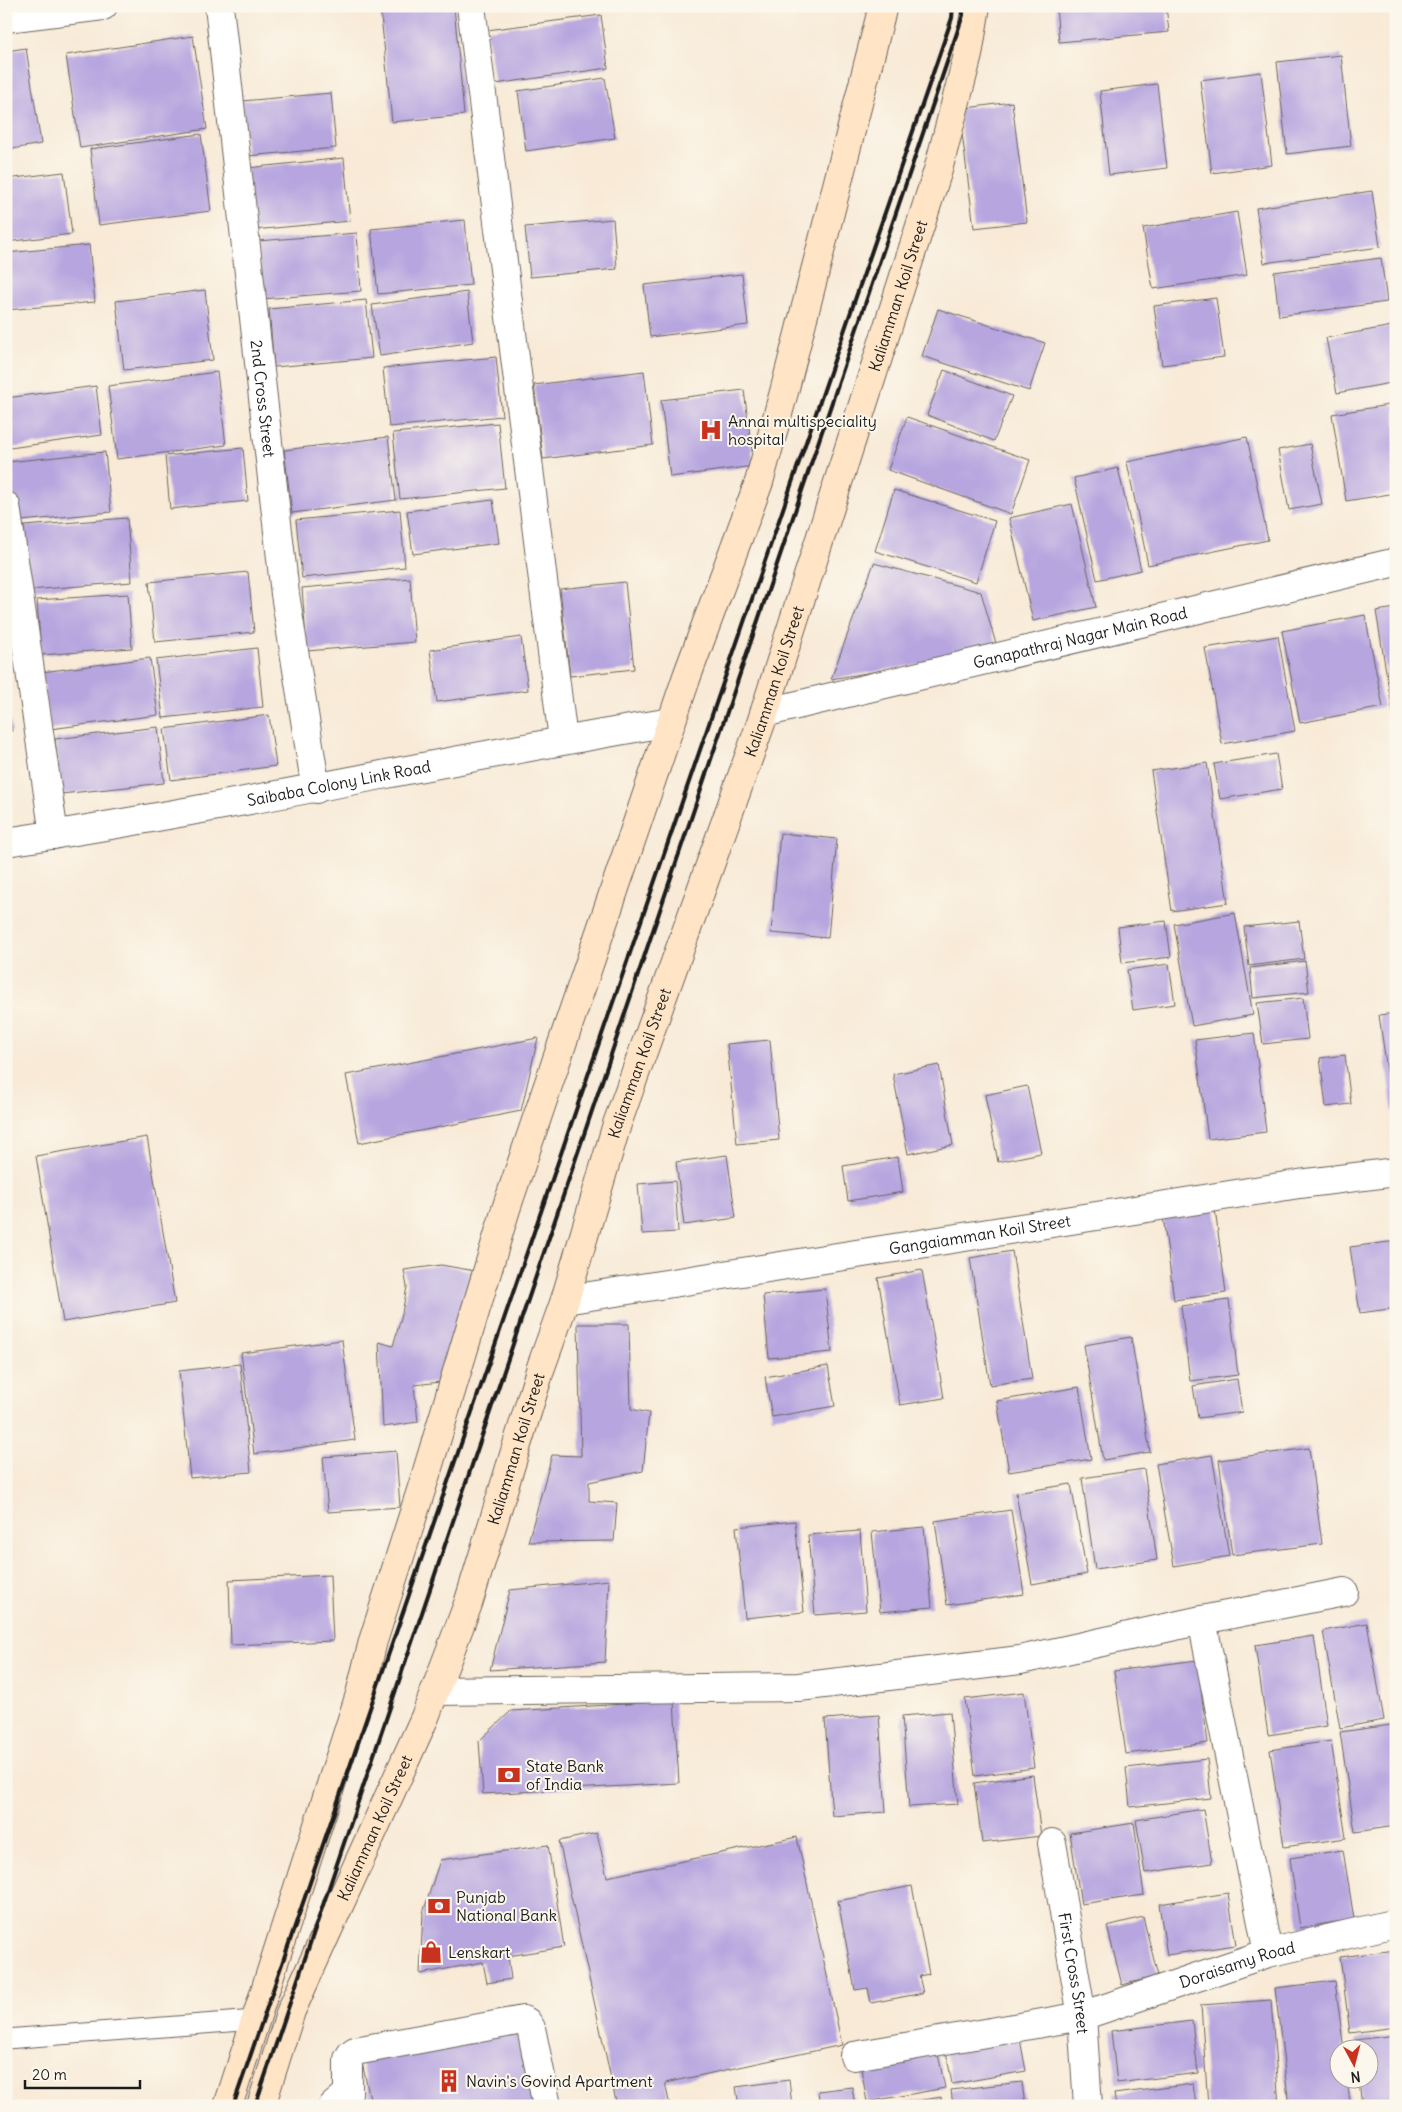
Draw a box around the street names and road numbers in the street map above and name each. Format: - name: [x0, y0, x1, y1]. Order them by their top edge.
- street label: Kaliamman Koil Street: [864, 217, 932, 374]
- street label: 2nd Cross Street: [247, 339, 280, 459]
- street label: Ganapathraj Nagar Main Road: [971, 602, 1189, 673]
- street label: Kaliamman Koil Street: [740, 603, 808, 760]
- street label: Saibaba Colony Link Road: [245, 756, 432, 810]
- street label: Kaliamman Koil Street: [603, 985, 675, 1141]
- street label: Gangaiamman Koil Street: [888, 1210, 1073, 1259]
- street label: Kaliamman Koil Street: [483, 1370, 549, 1527]
- street label: Kaliamman Koil Street: [333, 1751, 417, 1904]
- street label: First Cross Street: [1054, 1911, 1093, 2035]
- street label: Doraisamy Road: [1177, 1937, 1297, 1992]

